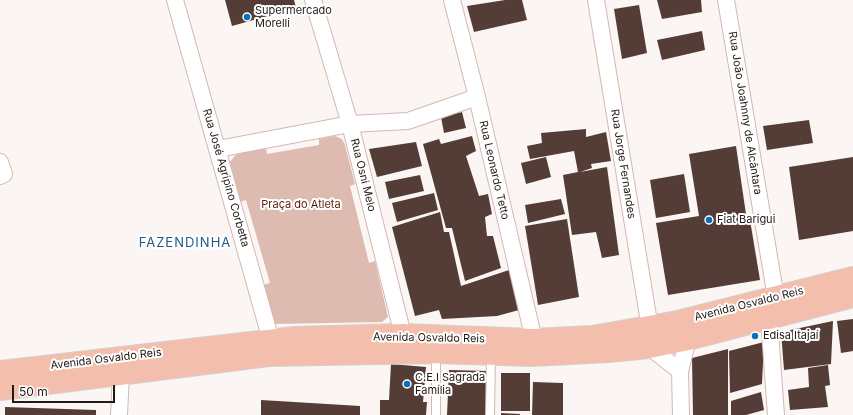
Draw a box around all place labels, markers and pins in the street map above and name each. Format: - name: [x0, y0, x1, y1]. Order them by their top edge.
- place label: Supermercado Morelli: [255, 4, 332, 30]
- marker: Supermercado Morelli: [242, 12, 252, 22]
- place label: Fiat Barigui: [717, 213, 775, 227]
- marker: Fiat Barigui: [704, 215, 714, 225]
- place label: Edisa Itajaí: [763, 329, 819, 343]
- marker: Edisa Itajaí: [750, 331, 760, 341]
- place label: C.E.I Sagrada Família: [415, 371, 485, 397]
- marker: C.E.I Sagrada Família: [402, 379, 412, 389]

